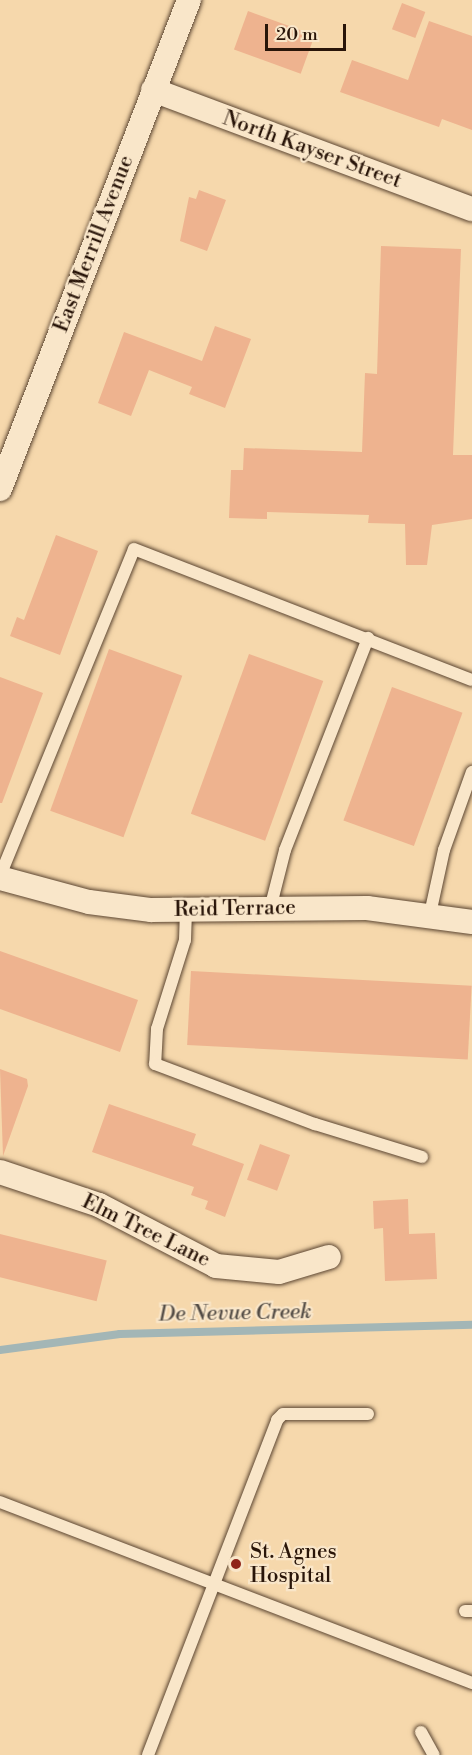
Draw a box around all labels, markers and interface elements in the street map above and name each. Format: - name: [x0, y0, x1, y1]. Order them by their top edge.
- scale bar: [268, 12, 349, 50]
- text: 20 m: [276, 23, 318, 46]
- street label: North Kayser Street: [219, 106, 405, 194]
- street label: East Merrill Avenue: [49, 152, 139, 336]
- street label: Reid Terrace: [174, 895, 296, 923]
- street label: Elm Tree Lane: [78, 1189, 214, 1273]
- water label: De Nevue Creek: [158, 1298, 312, 1328]
- place label: St. Agnes Hospital: [250, 1539, 337, 1589]
- marker: St. Agnes Hospital: [227, 1555, 245, 1573]

